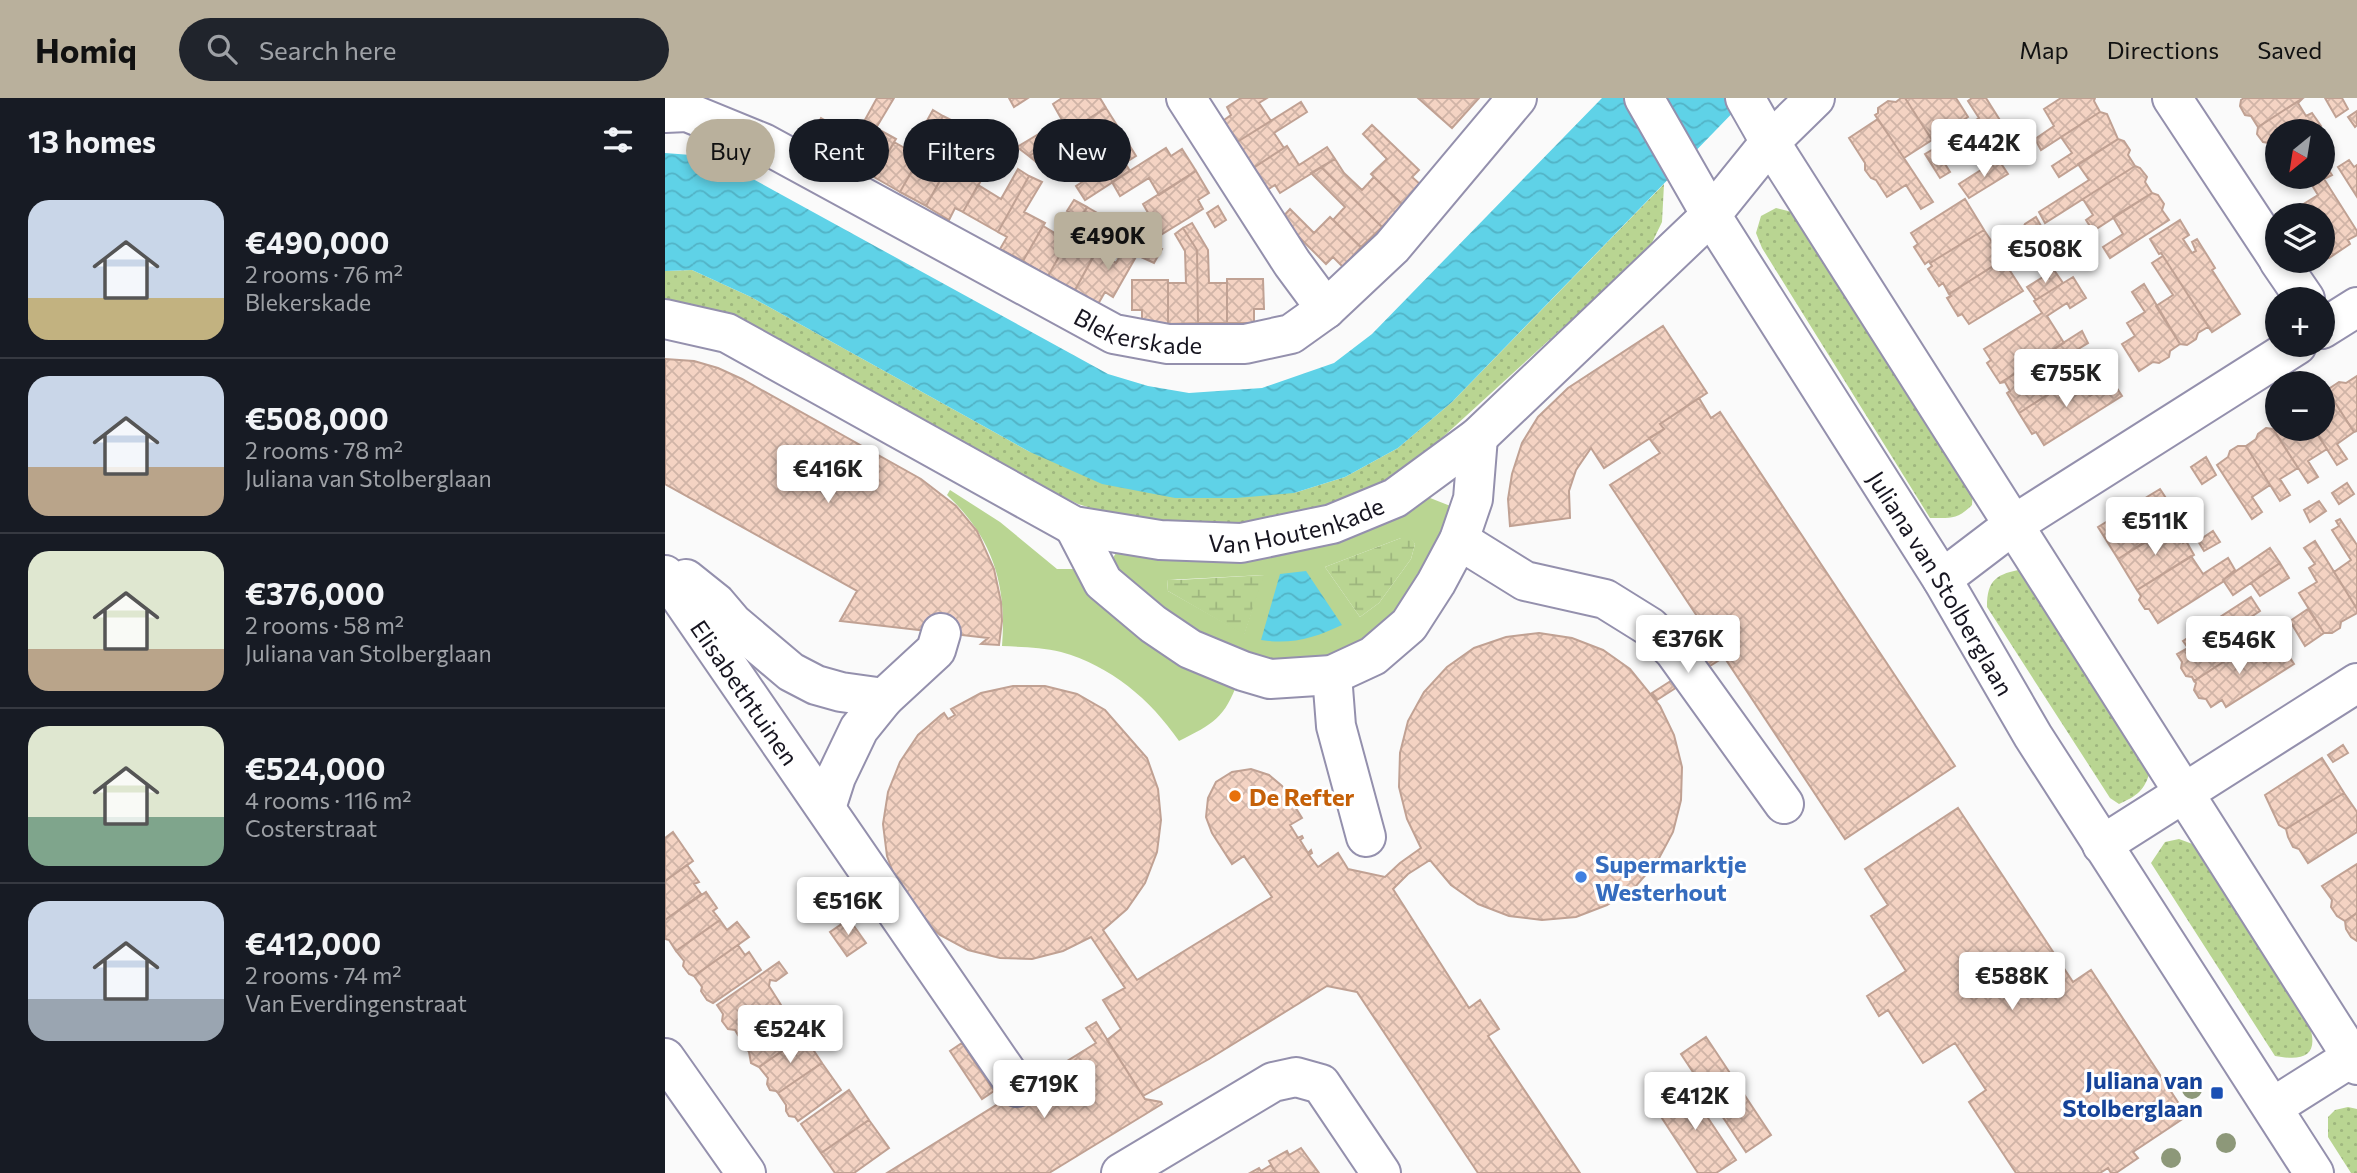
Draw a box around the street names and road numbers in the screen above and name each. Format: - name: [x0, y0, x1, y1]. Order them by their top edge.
- street label: Blekerskade: [1070, 301, 1202, 359]
- street label: Juliana van Stolberglaan: [1862, 465, 2021, 700]
- street label: Van Houtenkade: [1208, 490, 1388, 558]
- street label: Elisabethtuinen: [685, 614, 806, 770]

